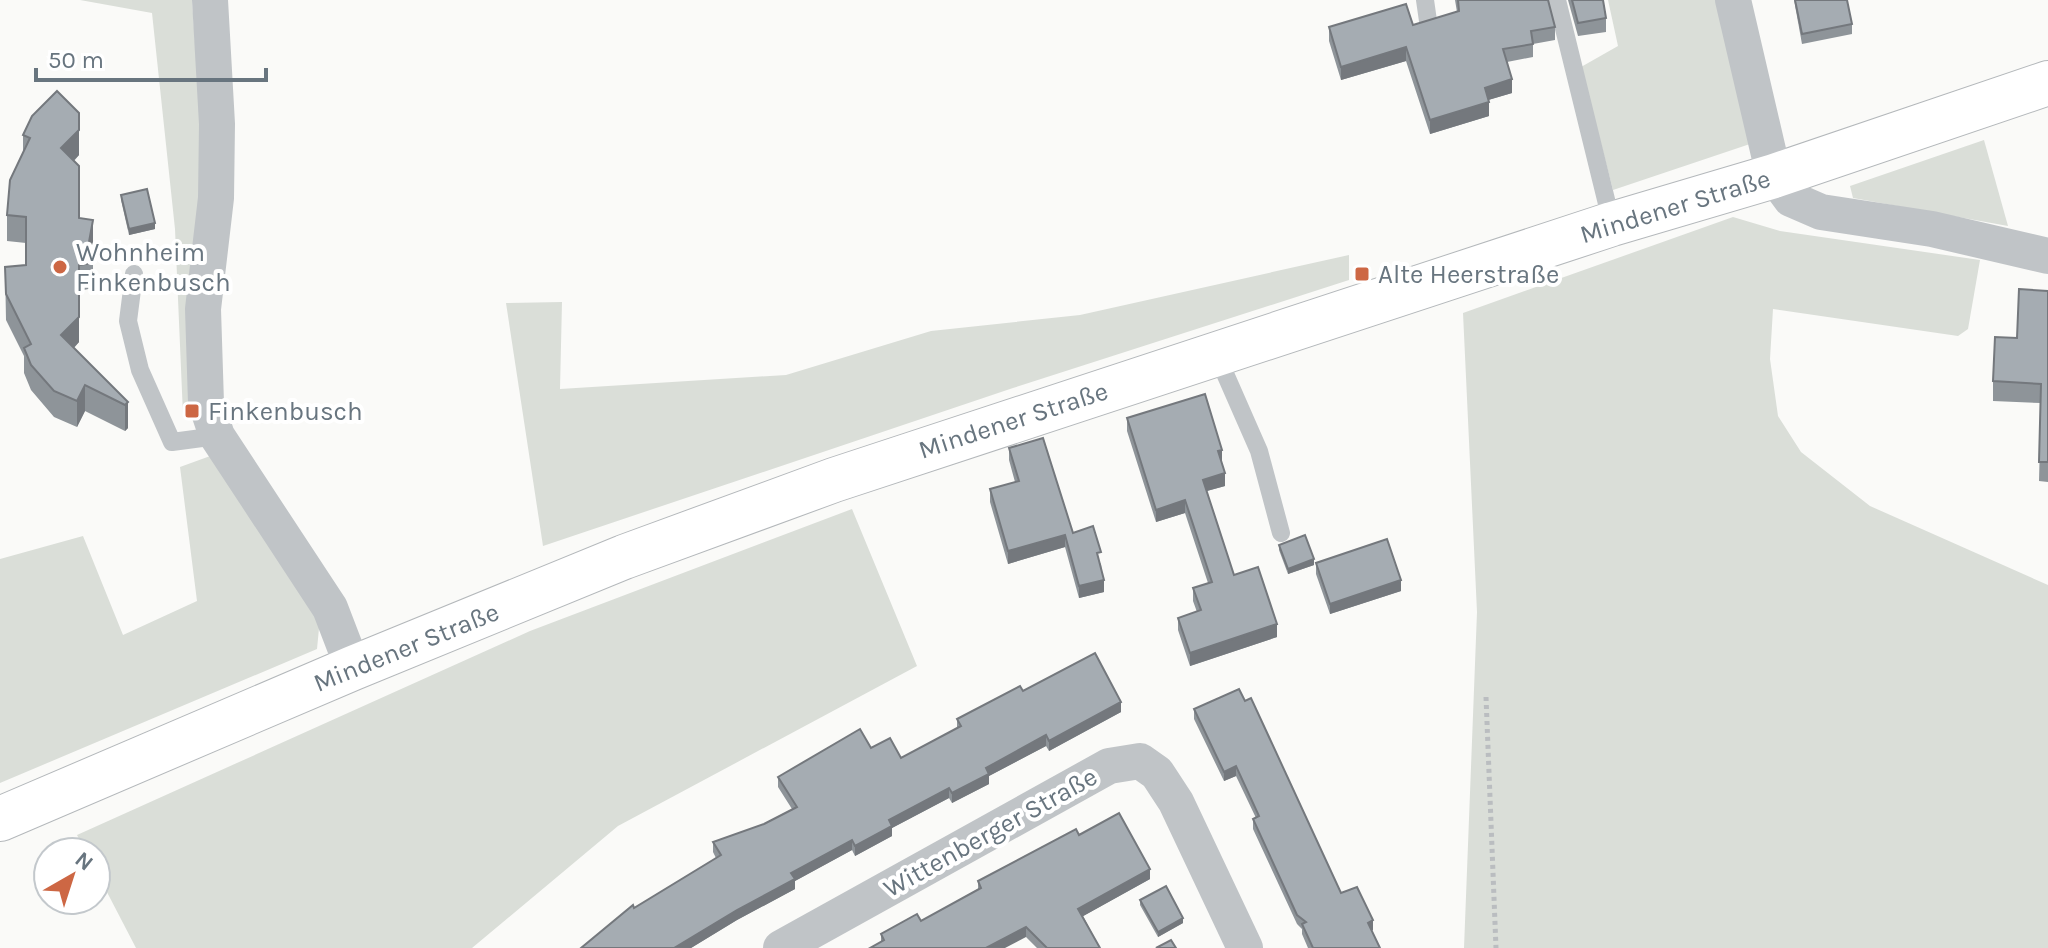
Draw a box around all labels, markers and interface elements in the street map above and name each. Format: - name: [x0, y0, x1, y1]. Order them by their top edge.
- scale bar: [36, 32, 266, 82]
- text: 50 m: [48, 46, 104, 74]
- street label: Mindener Straße: [1576, 163, 1774, 250]
- place label: Wohnheim Finkenbusch: [76, 237, 231, 298]
- marker: Wohnheim Finkenbusch: [51, 258, 69, 276]
- place label: Alte Heerstraße: [1378, 259, 1559, 290]
- marker: Alte Heerstraße: [1353, 265, 1371, 283]
- street label: Mindener Straße: [915, 375, 1112, 466]
- place label: Finkenbusch: [208, 396, 363, 427]
- marker: Finkenbusch: [183, 402, 201, 420]
- street label: Mindener Straße: [309, 596, 503, 699]
- street label: Wittenberger Straße: [878, 761, 1102, 904]
- north arrow: [32, 836, 112, 916]
- text: N: [70, 846, 98, 876]

